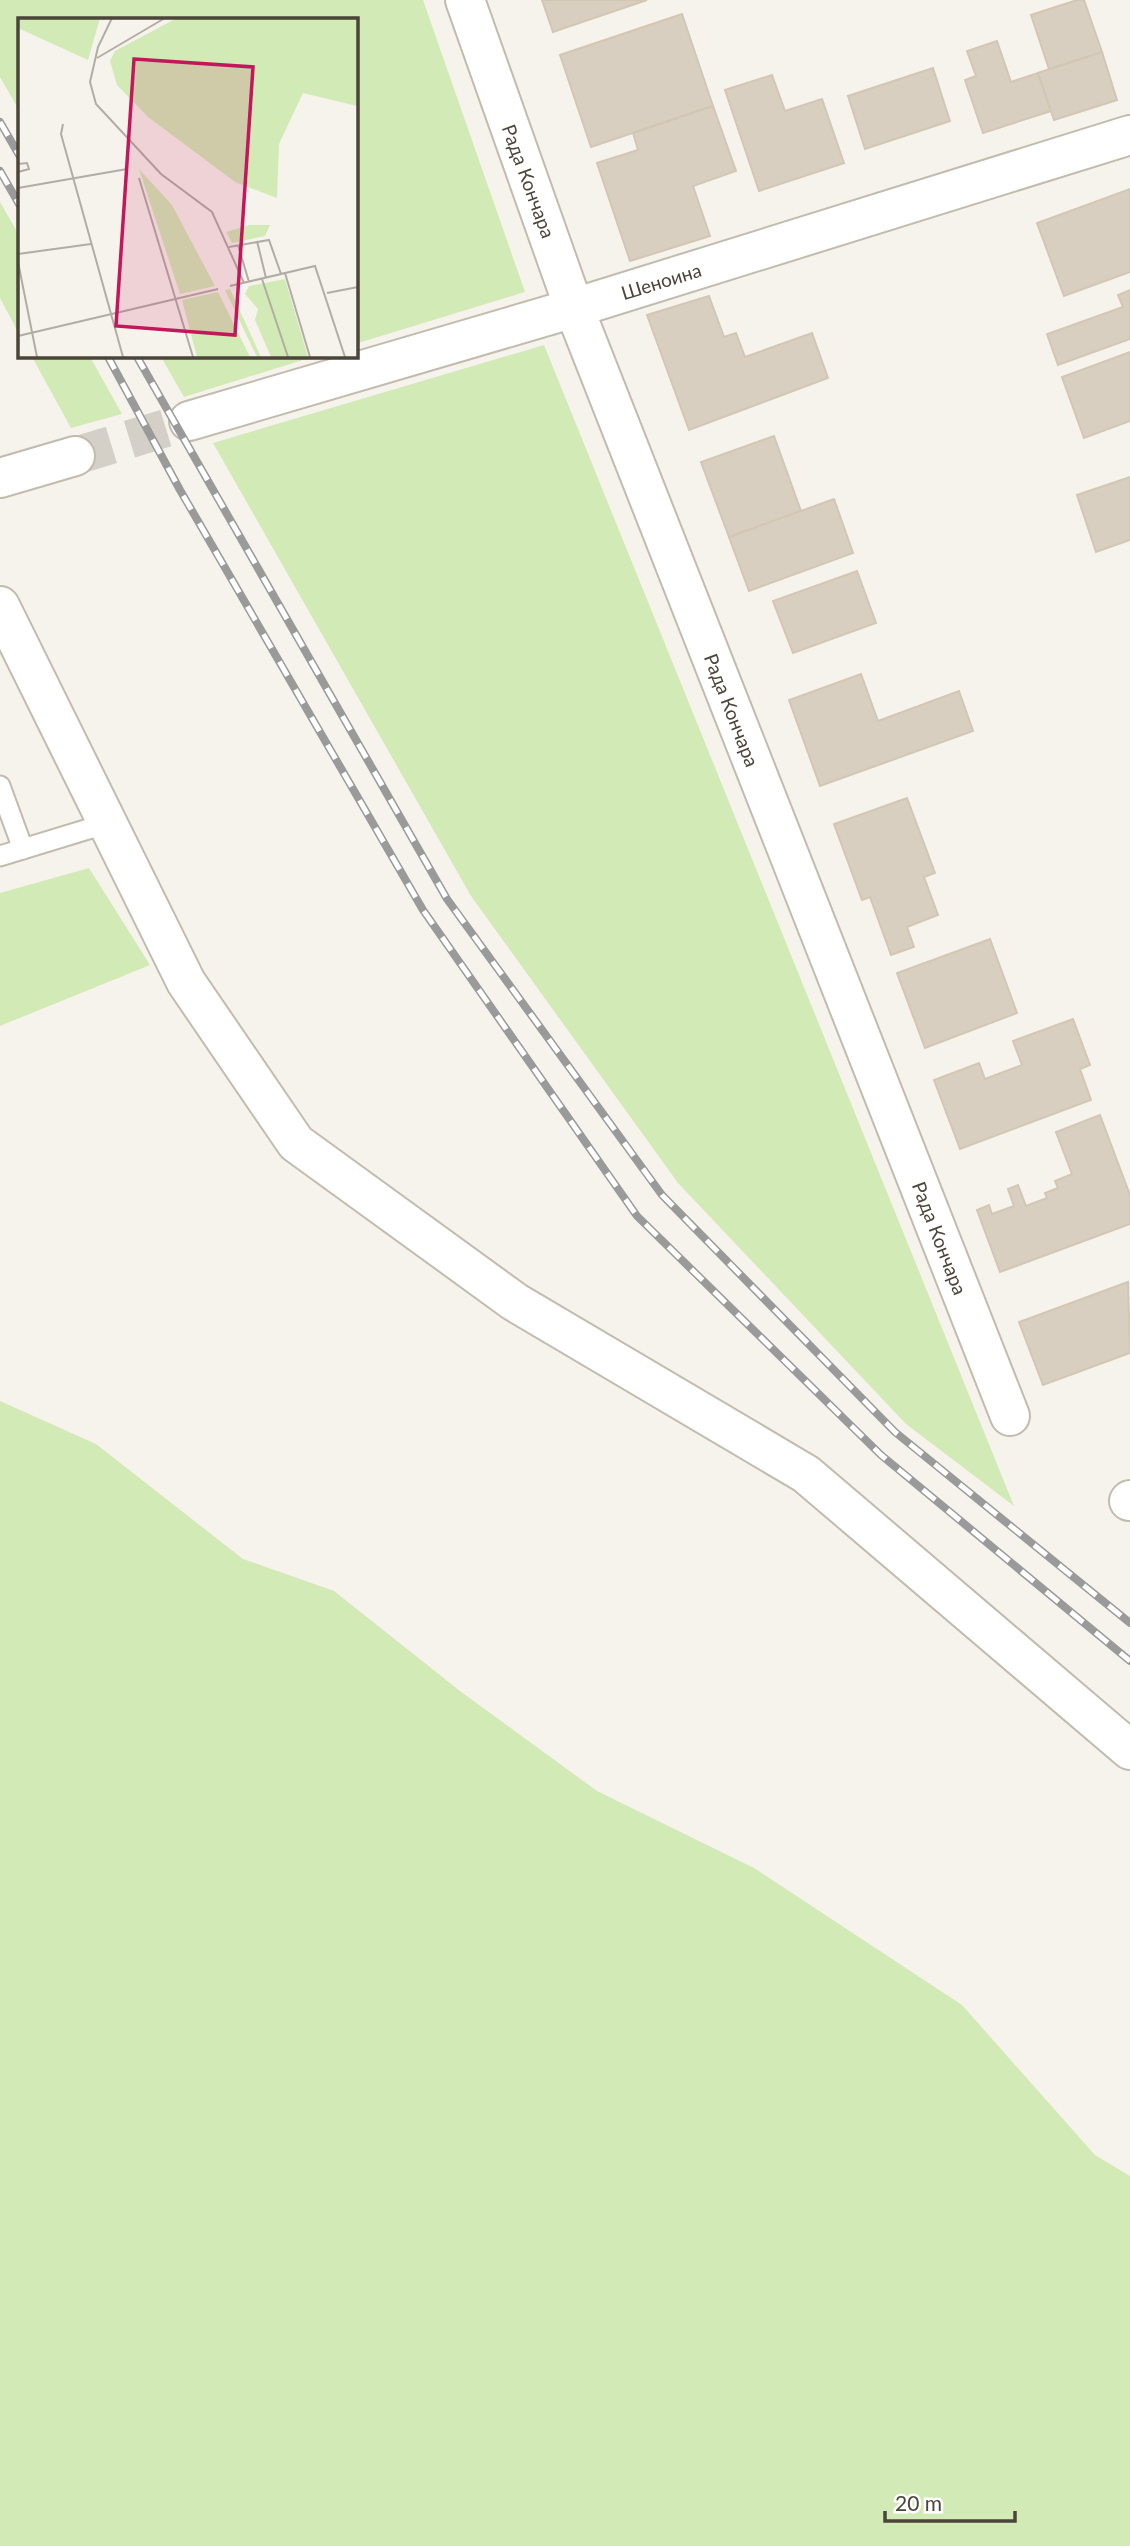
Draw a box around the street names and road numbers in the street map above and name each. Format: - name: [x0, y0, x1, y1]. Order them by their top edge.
- street label: Рада Кончара: [498, 121, 560, 241]
- street label: Шеноина: [618, 258, 704, 304]
- street label: Рада Кончара: [700, 650, 764, 770]
- street label: Рада Кончара: [908, 1178, 972, 1298]

